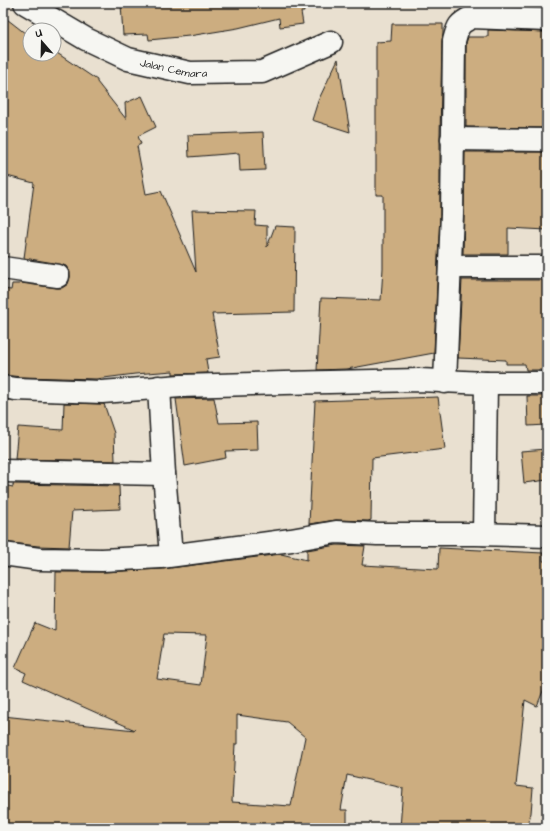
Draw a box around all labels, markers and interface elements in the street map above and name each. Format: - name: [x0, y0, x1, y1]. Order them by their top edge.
- north arrow: [22, 22, 62, 62]
- text: U: [32, 25, 44, 42]
- street label: Jalan Cemara: [139, 54, 208, 81]

